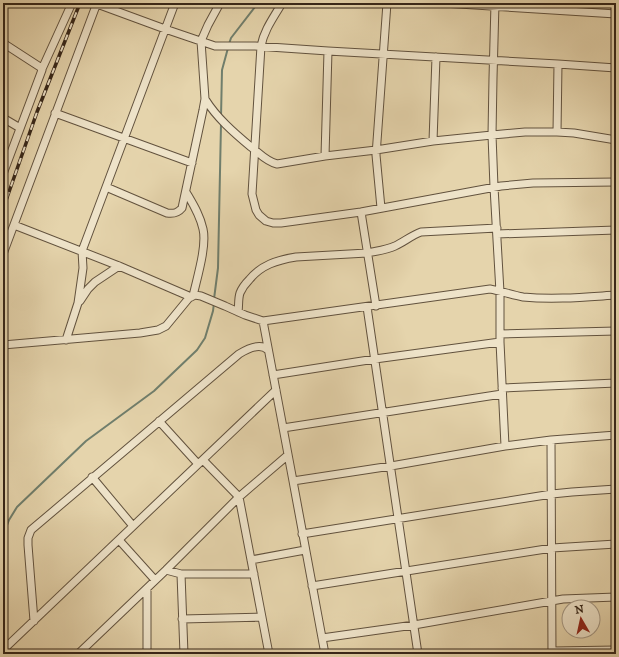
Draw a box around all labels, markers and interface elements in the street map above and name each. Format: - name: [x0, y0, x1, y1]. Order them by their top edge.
- north arrow: [561, 599, 601, 639]
- text: N: [574, 602, 585, 618]

